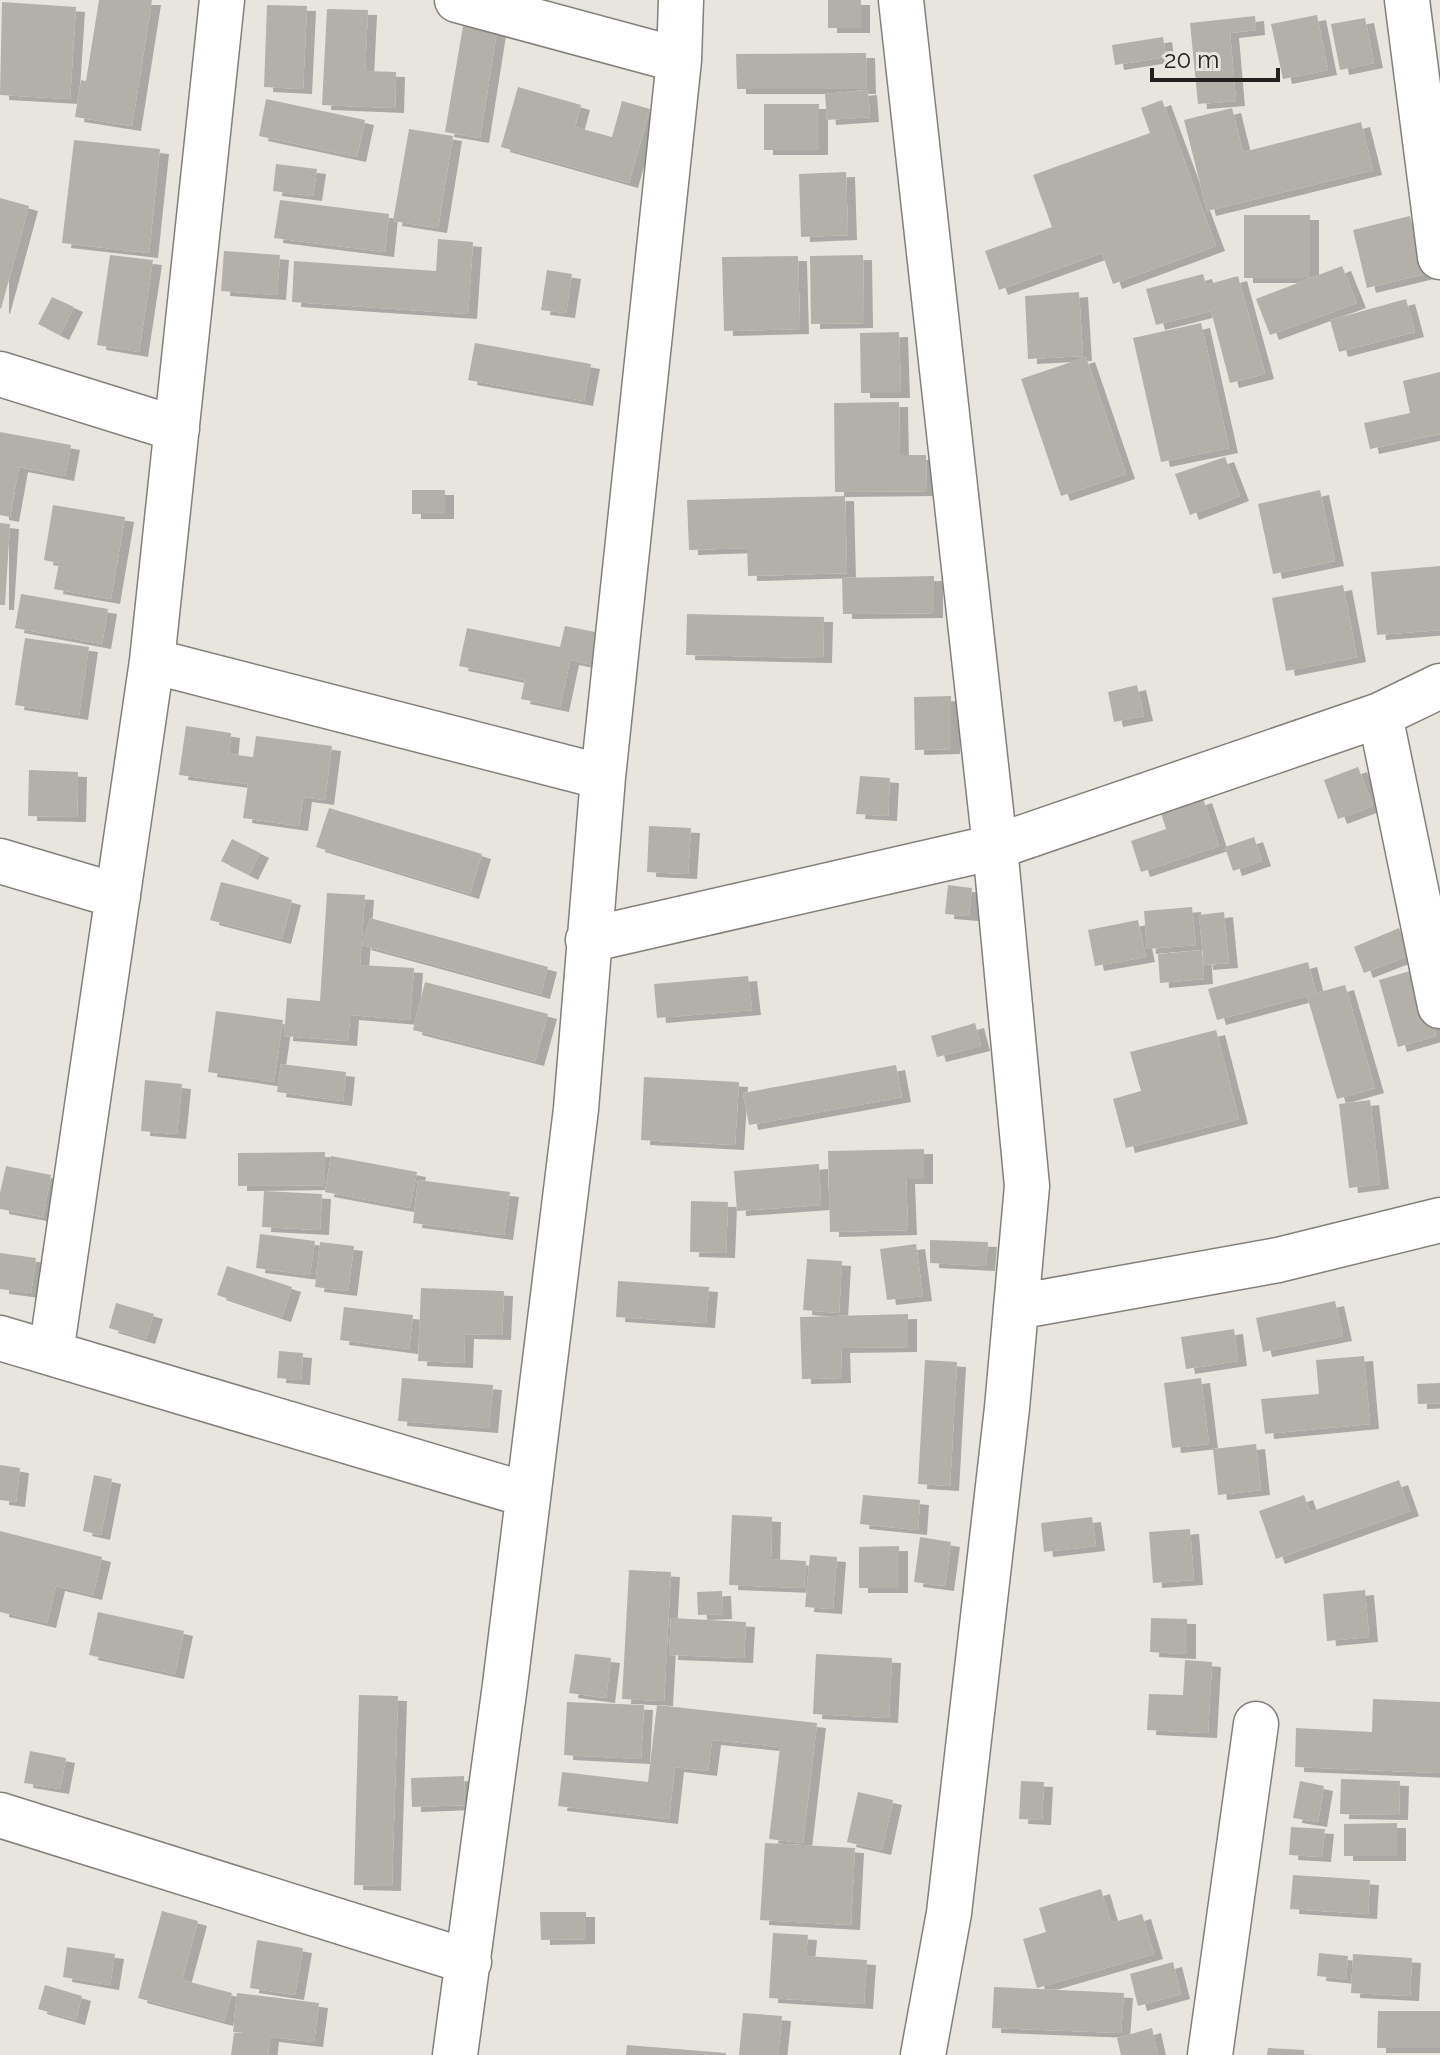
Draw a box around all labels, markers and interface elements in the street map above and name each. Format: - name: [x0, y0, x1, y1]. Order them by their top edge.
- scale bar: [1152, 32, 1278, 82]
- text: 20 m: [1164, 45, 1219, 74]

